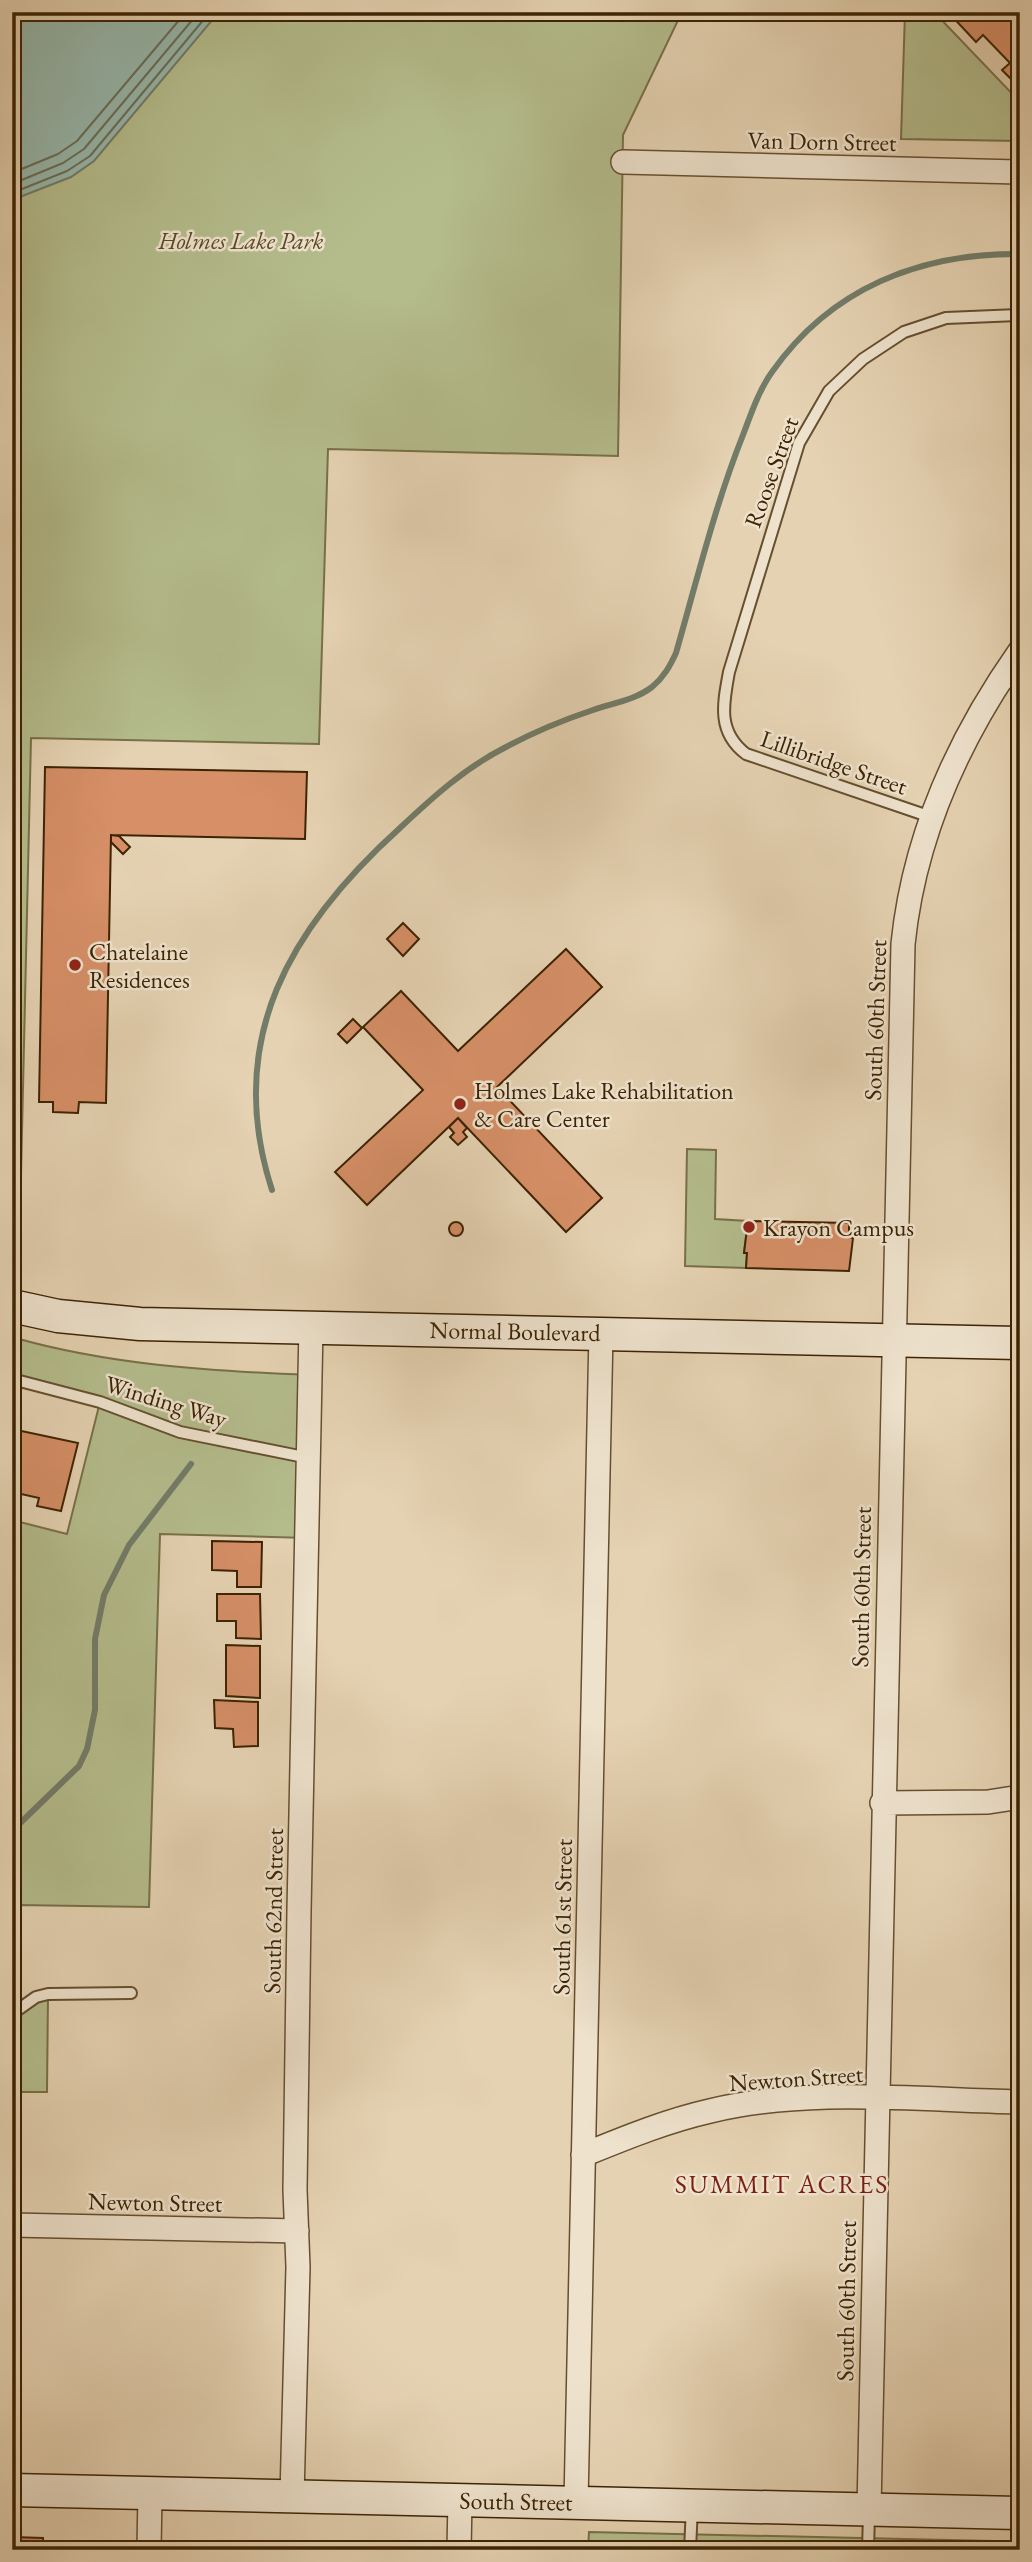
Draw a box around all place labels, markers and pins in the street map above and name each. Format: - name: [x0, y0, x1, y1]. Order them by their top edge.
- place label: Chatelaine Residences: [89, 936, 190, 995]
- marker: Chatelaine Residences: [67, 957, 83, 973]
- place label: Holmes Lake Rehabilitation & Care Center: [474, 1075, 734, 1134]
- marker: Holmes Lake Rehabilitation & Care Center: [452, 1096, 468, 1112]
- place label: Krayon Campus: [763, 1212, 914, 1243]
- marker: Krayon Campus: [741, 1219, 757, 1235]

